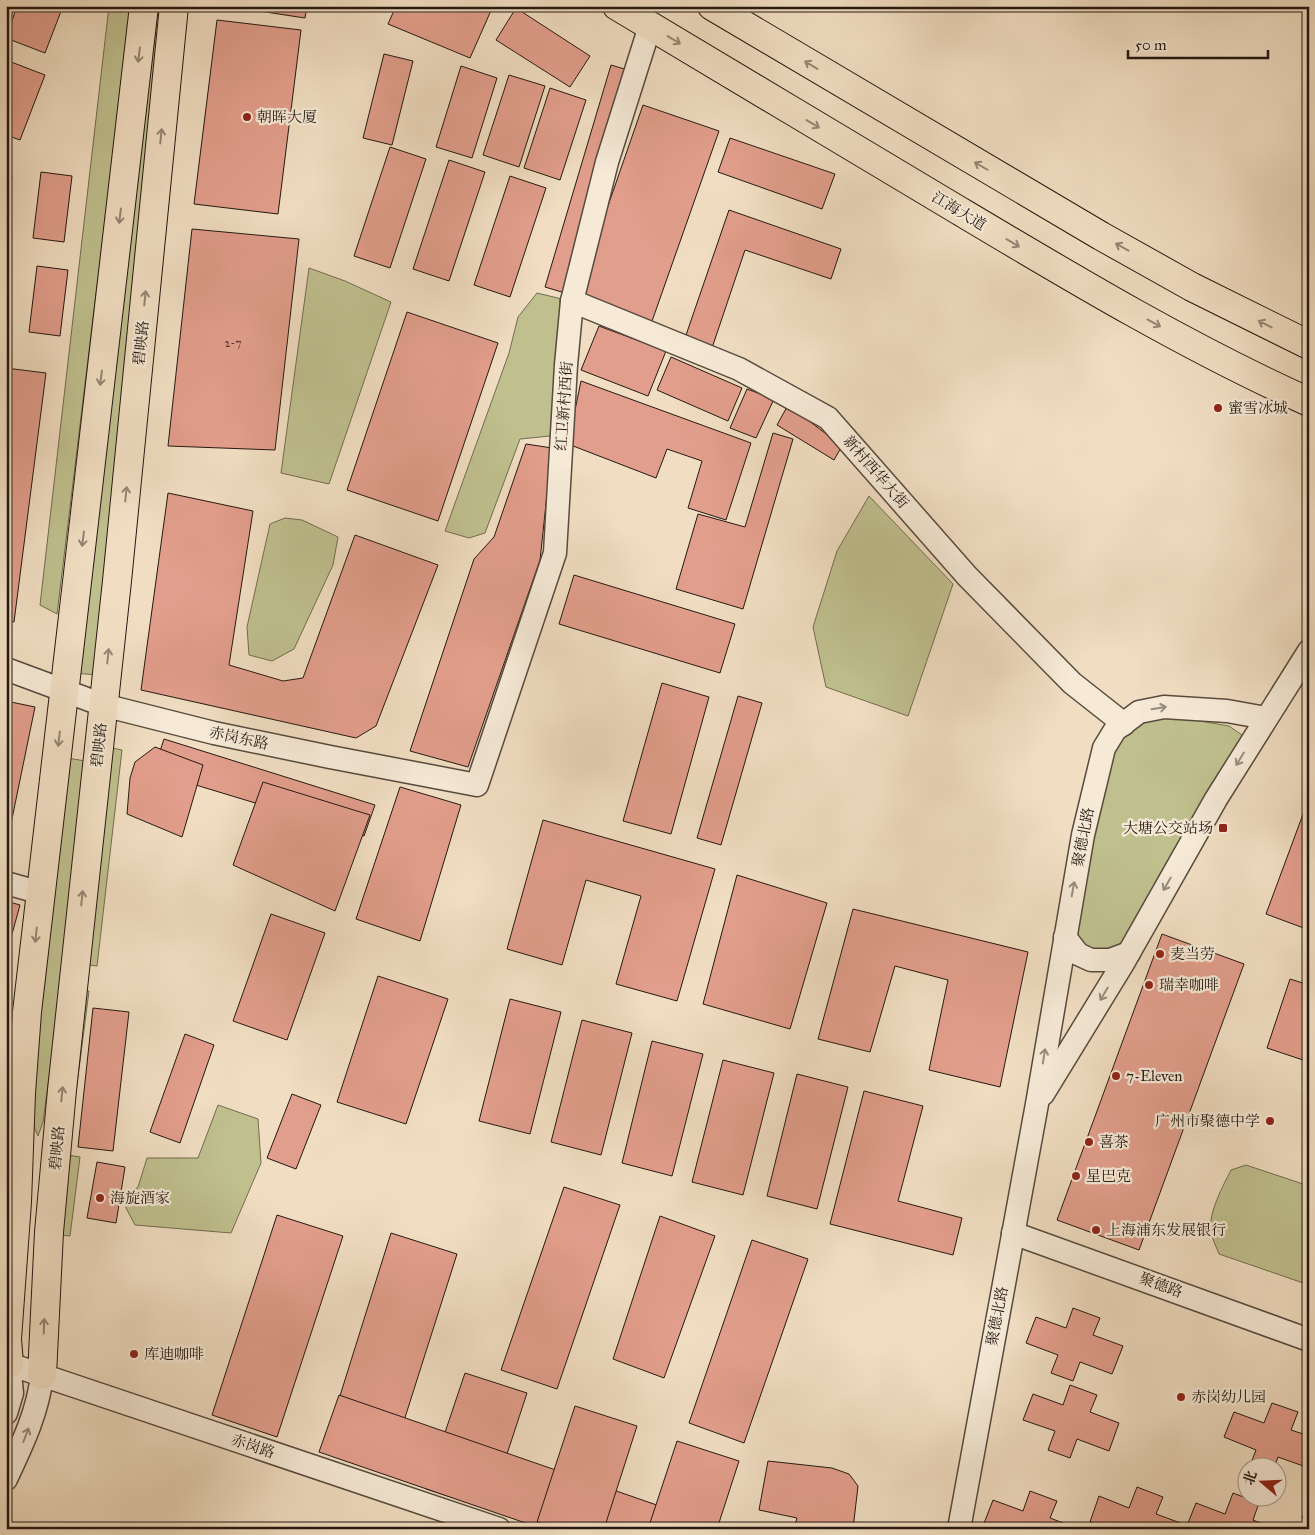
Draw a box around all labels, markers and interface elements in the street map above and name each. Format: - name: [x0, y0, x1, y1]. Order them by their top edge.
- scale bar: [1128, 28, 1268, 60]
- one-way arrow: [666, 36, 680, 46]
- text: 50 m: [1135, 36, 1167, 54]
- one-way arrow: [134, 46, 144, 62]
- one-way arrow: [805, 60, 819, 70]
- place label: 朝晖大厦: [257, 108, 317, 126]
- marker: 朝晖大厦: [241, 111, 253, 123]
- one-way arrow: [806, 119, 820, 129]
- one-way arrow: [156, 129, 166, 145]
- one-way arrow: [974, 161, 988, 171]
- street label: 江海大道: [929, 188, 989, 234]
- one-way arrow: [115, 208, 125, 224]
- one-way arrow: [1006, 238, 1020, 248]
- one-way arrow: [1115, 242, 1129, 252]
- one-way arrow: [141, 290, 150, 306]
- one-way arrow: [1147, 318, 1162, 328]
- one-way arrow: [1258, 319, 1273, 328]
- street label: 碧映路: [130, 320, 152, 366]
- house number: 2-7: [224, 336, 242, 350]
- street label: 红卫新村西街: [552, 360, 576, 452]
- one-way arrow: [96, 369, 106, 385]
- place label: 蜜雪冰城: [1228, 399, 1288, 417]
- marker: 蜜雪冰城: [1212, 402, 1224, 414]
- street label: 新村西华大街: [840, 432, 912, 512]
- one-way arrow: [121, 487, 131, 503]
- one-way arrow: [78, 531, 88, 547]
- one-way arrow: [104, 648, 113, 664]
- one-way arrow: [1150, 703, 1166, 713]
- street label: 碧映路: [88, 722, 110, 768]
- street label: 赤岗东路: [208, 723, 270, 753]
- one-way arrow: [54, 730, 64, 746]
- one-way arrow: [1235, 752, 1245, 766]
- street label: 聚德北路: [1068, 806, 1098, 868]
- place label: 大塘公交站场: [1123, 819, 1213, 837]
- marker: 大塘公交站场: [1217, 822, 1229, 834]
- one-way arrow: [1162, 876, 1172, 890]
- one-way arrow: [1069, 881, 1079, 897]
- one-way arrow: [77, 890, 87, 906]
- one-way arrow: [31, 926, 41, 942]
- place label: 麦当劳: [1170, 945, 1215, 963]
- marker: 麦当劳: [1154, 948, 1166, 960]
- place label: 瑞幸咖啡: [1159, 976, 1219, 994]
- marker: 瑞幸咖啡: [1143, 979, 1155, 991]
- one-way arrow: [1098, 987, 1108, 1001]
- one-way arrow: [1040, 1048, 1050, 1064]
- place label: 7-Eleven: [1126, 1067, 1182, 1085]
- marker: 7-Eleven: [1110, 1070, 1122, 1082]
- one-way arrow: [57, 1087, 67, 1103]
- place label: 广州市聚德中学: [1155, 1112, 1260, 1130]
- marker: 广州市聚德中学: [1264, 1115, 1276, 1127]
- street label: 碧映路: [46, 1125, 68, 1171]
- place label: 喜茶: [1099, 1133, 1129, 1151]
- marker: 喜茶: [1083, 1136, 1095, 1148]
- place label: 星巴克: [1086, 1167, 1131, 1185]
- marker: 星巴克: [1070, 1170, 1082, 1182]
- place label: 海旋酒家: [110, 1189, 170, 1207]
- marker: 海旋酒家: [94, 1192, 106, 1204]
- place label: 上海浦东发展银行: [1106, 1221, 1226, 1239]
- marker: 上海浦东发展银行: [1090, 1224, 1102, 1236]
- street label: 聚德路: [1137, 1269, 1185, 1301]
- street label: 聚德北路: [982, 1285, 1012, 1347]
- one-way arrow: [39, 1318, 49, 1334]
- place label: 库迪咖啡: [144, 1345, 204, 1363]
- marker: 库迪咖啡: [128, 1348, 140, 1360]
- place label: 赤岗幼儿园: [1191, 1388, 1266, 1406]
- marker: 赤岗幼儿园: [1175, 1391, 1187, 1403]
- one-way arrow: [22, 1427, 31, 1443]
- street label: 赤岗路: [229, 1430, 277, 1462]
- north arrow: [1238, 1458, 1288, 1508]
- text: 北: [1240, 1469, 1260, 1487]

